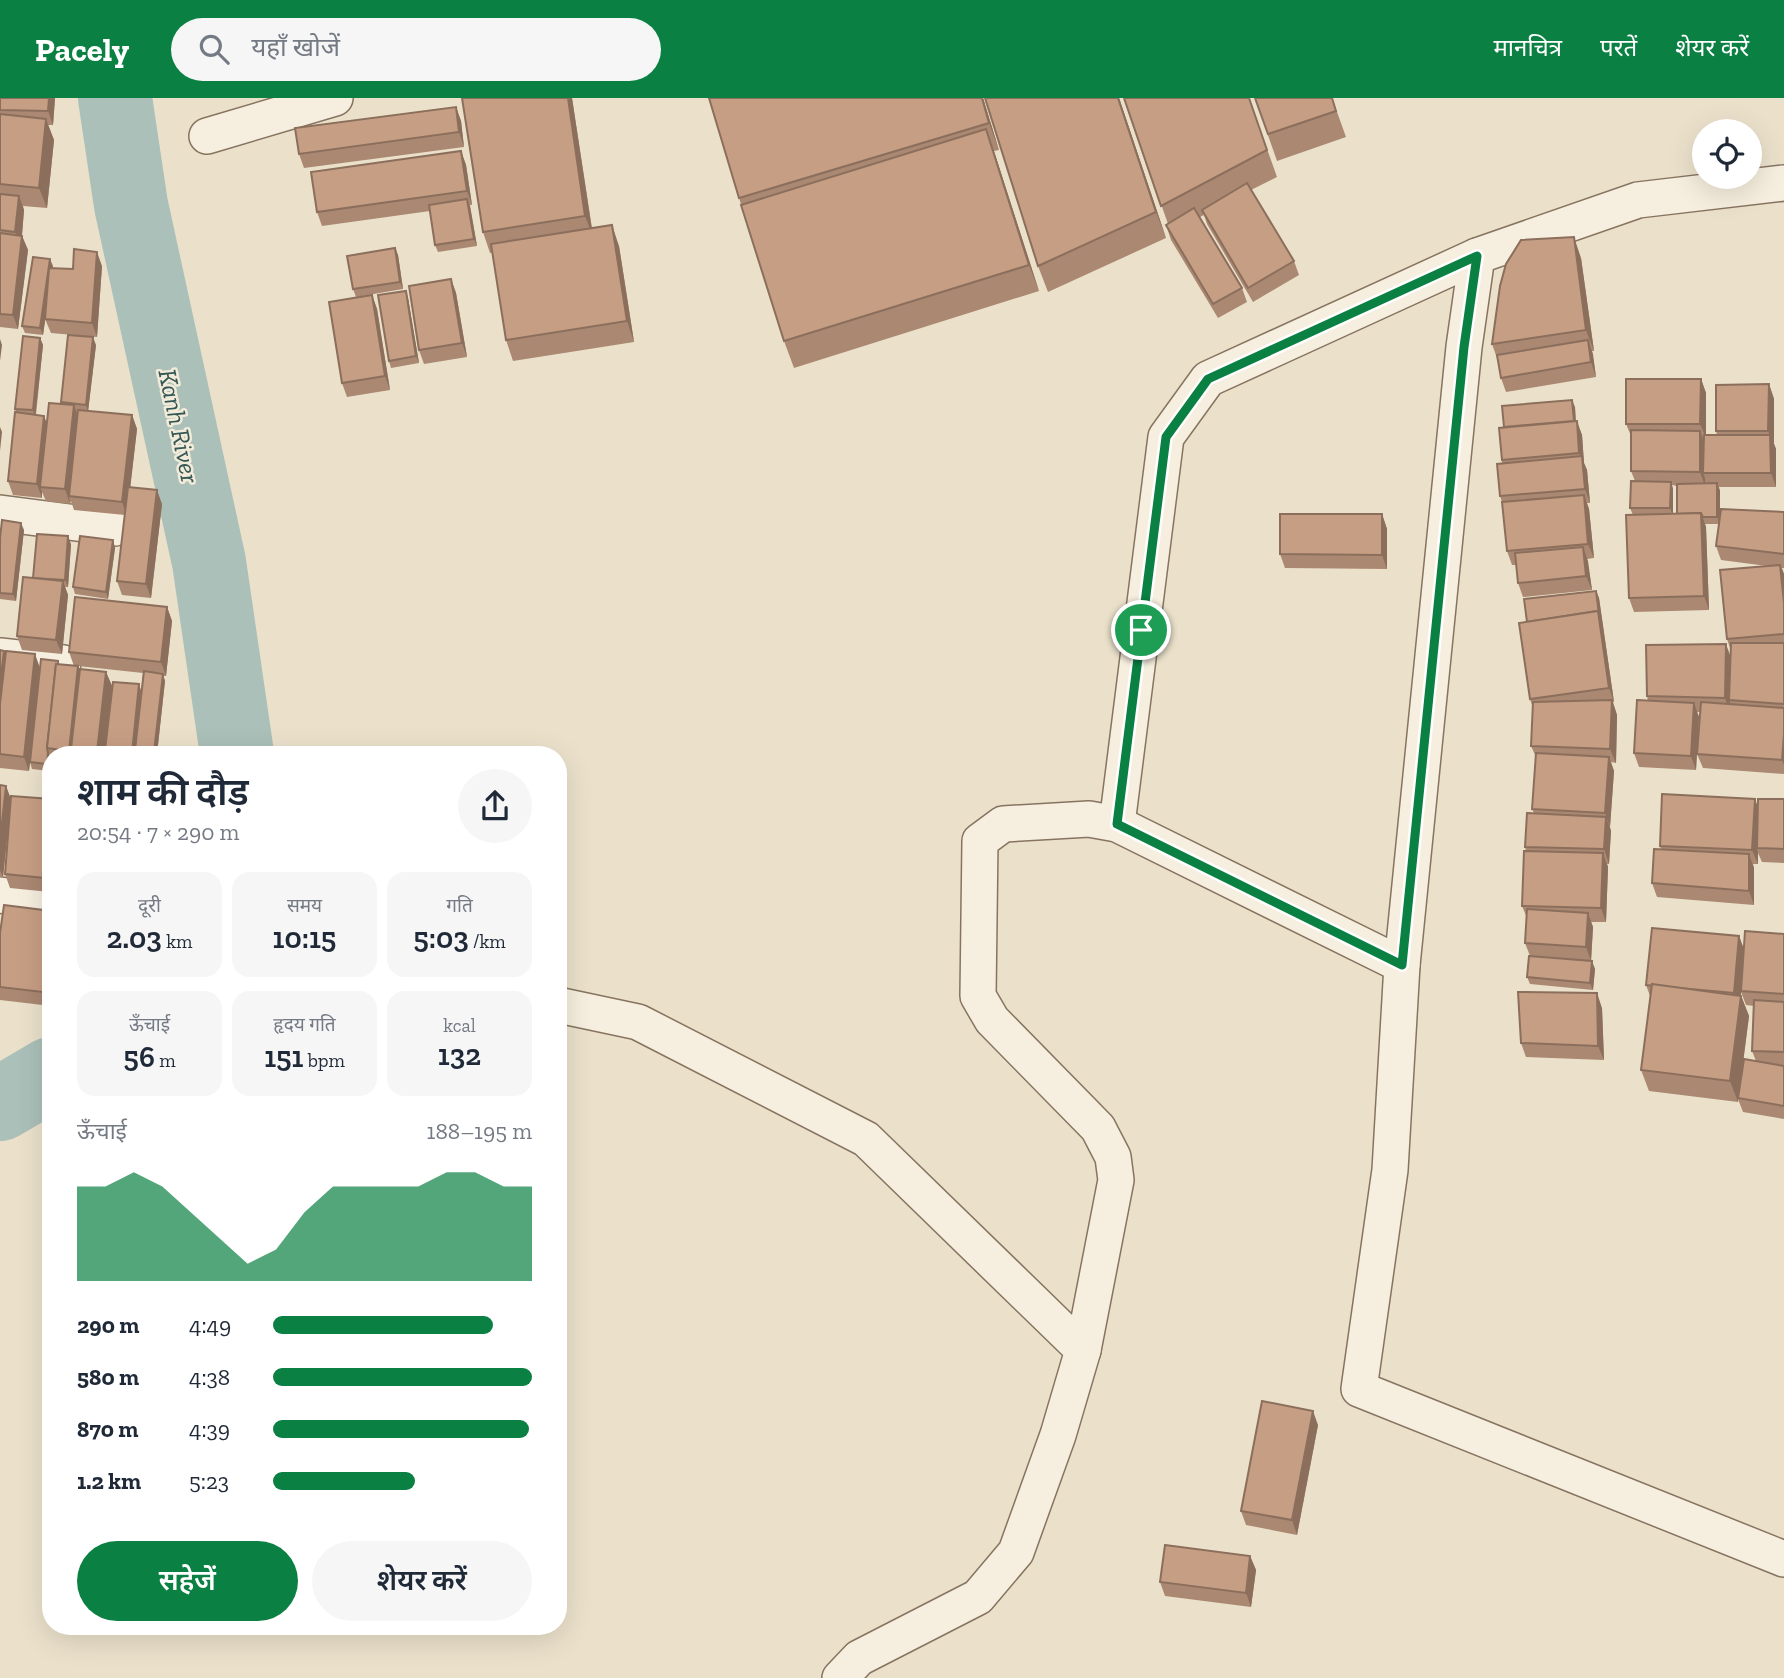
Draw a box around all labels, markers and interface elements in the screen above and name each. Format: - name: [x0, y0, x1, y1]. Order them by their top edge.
- search box: [171, 18, 661, 81]
- text: Pacely: [35, 30, 129, 69]
- icon: search: [195, 30, 233, 68]
- text: यहाँ खोजें: [251, 31, 340, 63]
- text: मानचित्र: [1494, 33, 1562, 62]
- text: परतें: [1600, 33, 1637, 62]
- text: शेयर करें: [1675, 33, 1749, 62]
- map controls: [1692, 119, 1762, 189]
- button: locate: [1692, 119, 1762, 189]
- water label: Kanh River: [151, 366, 207, 486]
- pin: [1111, 600, 1171, 660]
- icon: arrive: [1122, 611, 1160, 649]
- text: शाम की दौड़: [77, 769, 249, 815]
- button: share: [458, 769, 532, 843]
- text: 20:54 · 7 × 290 m: [77, 818, 239, 846]
- text: दूरी: [138, 894, 161, 917]
- text: समय: [287, 894, 322, 917]
- text: गति: [446, 894, 473, 917]
- text: 2.03: [107, 920, 162, 956]
- text: 10:15: [273, 920, 336, 956]
- text: 5:03: [413, 920, 469, 956]
- text: km: [162, 930, 192, 953]
- text: /km: [469, 930, 506, 953]
- text: ऊँचाई: [129, 1013, 170, 1036]
- text: हृदय गति: [273, 1013, 336, 1036]
- text: kcal: [443, 1014, 476, 1037]
- text: 132: [438, 1037, 481, 1073]
- text: 56: [123, 1039, 155, 1075]
- text: 151: [264, 1039, 304, 1075]
- text: m: [155, 1049, 176, 1072]
- text: bpm: [304, 1049, 345, 1072]
- text: ऊँचाई: [77, 1117, 127, 1145]
- text: 188–195 m: [427, 1117, 532, 1145]
- text: 290 m: [77, 1311, 139, 1339]
- text: 4:49: [189, 1311, 231, 1339]
- text: 580 m: [77, 1363, 139, 1391]
- text: 4:38: [189, 1363, 230, 1391]
- text: 870 m: [77, 1415, 138, 1443]
- text: 4:39: [189, 1415, 230, 1443]
- text: 1.2 km: [77, 1467, 141, 1495]
- text: 5:23: [189, 1467, 229, 1495]
- button: सहेजें: [77, 1541, 298, 1621]
- button: शेयर करें: [312, 1541, 532, 1621]

